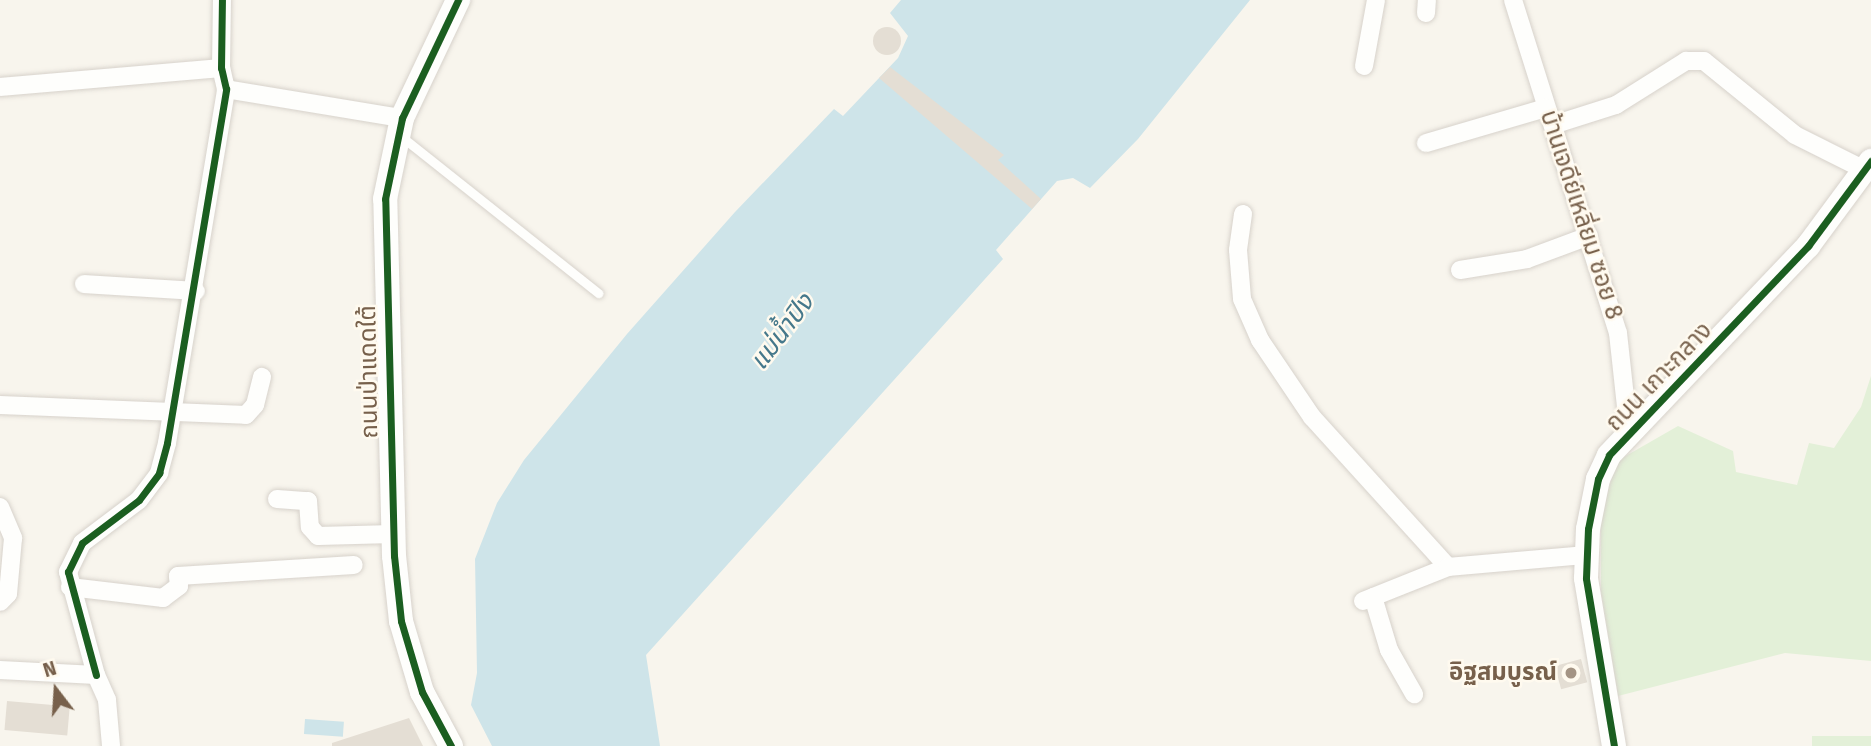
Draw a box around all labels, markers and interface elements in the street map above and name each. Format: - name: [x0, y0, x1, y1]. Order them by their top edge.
- street label: บ้านเจดีย์เหลี่ยม ซอย 8: [1534, 107, 1628, 323]
- water label: แม่น้ำปิง: [743, 288, 821, 376]
- street label: ถนนป่าแดดใต้: [353, 305, 385, 439]
- street label: ถนน เกาะกลาง: [1600, 317, 1718, 437]
- north arrow: [21, 655, 91, 725]
- text: N: [40, 657, 59, 682]
- place label: อิฐสมบูรณ์: [1449, 659, 1557, 687]
- marker: อิฐสมบูรณ์: [1563, 665, 1579, 681]

